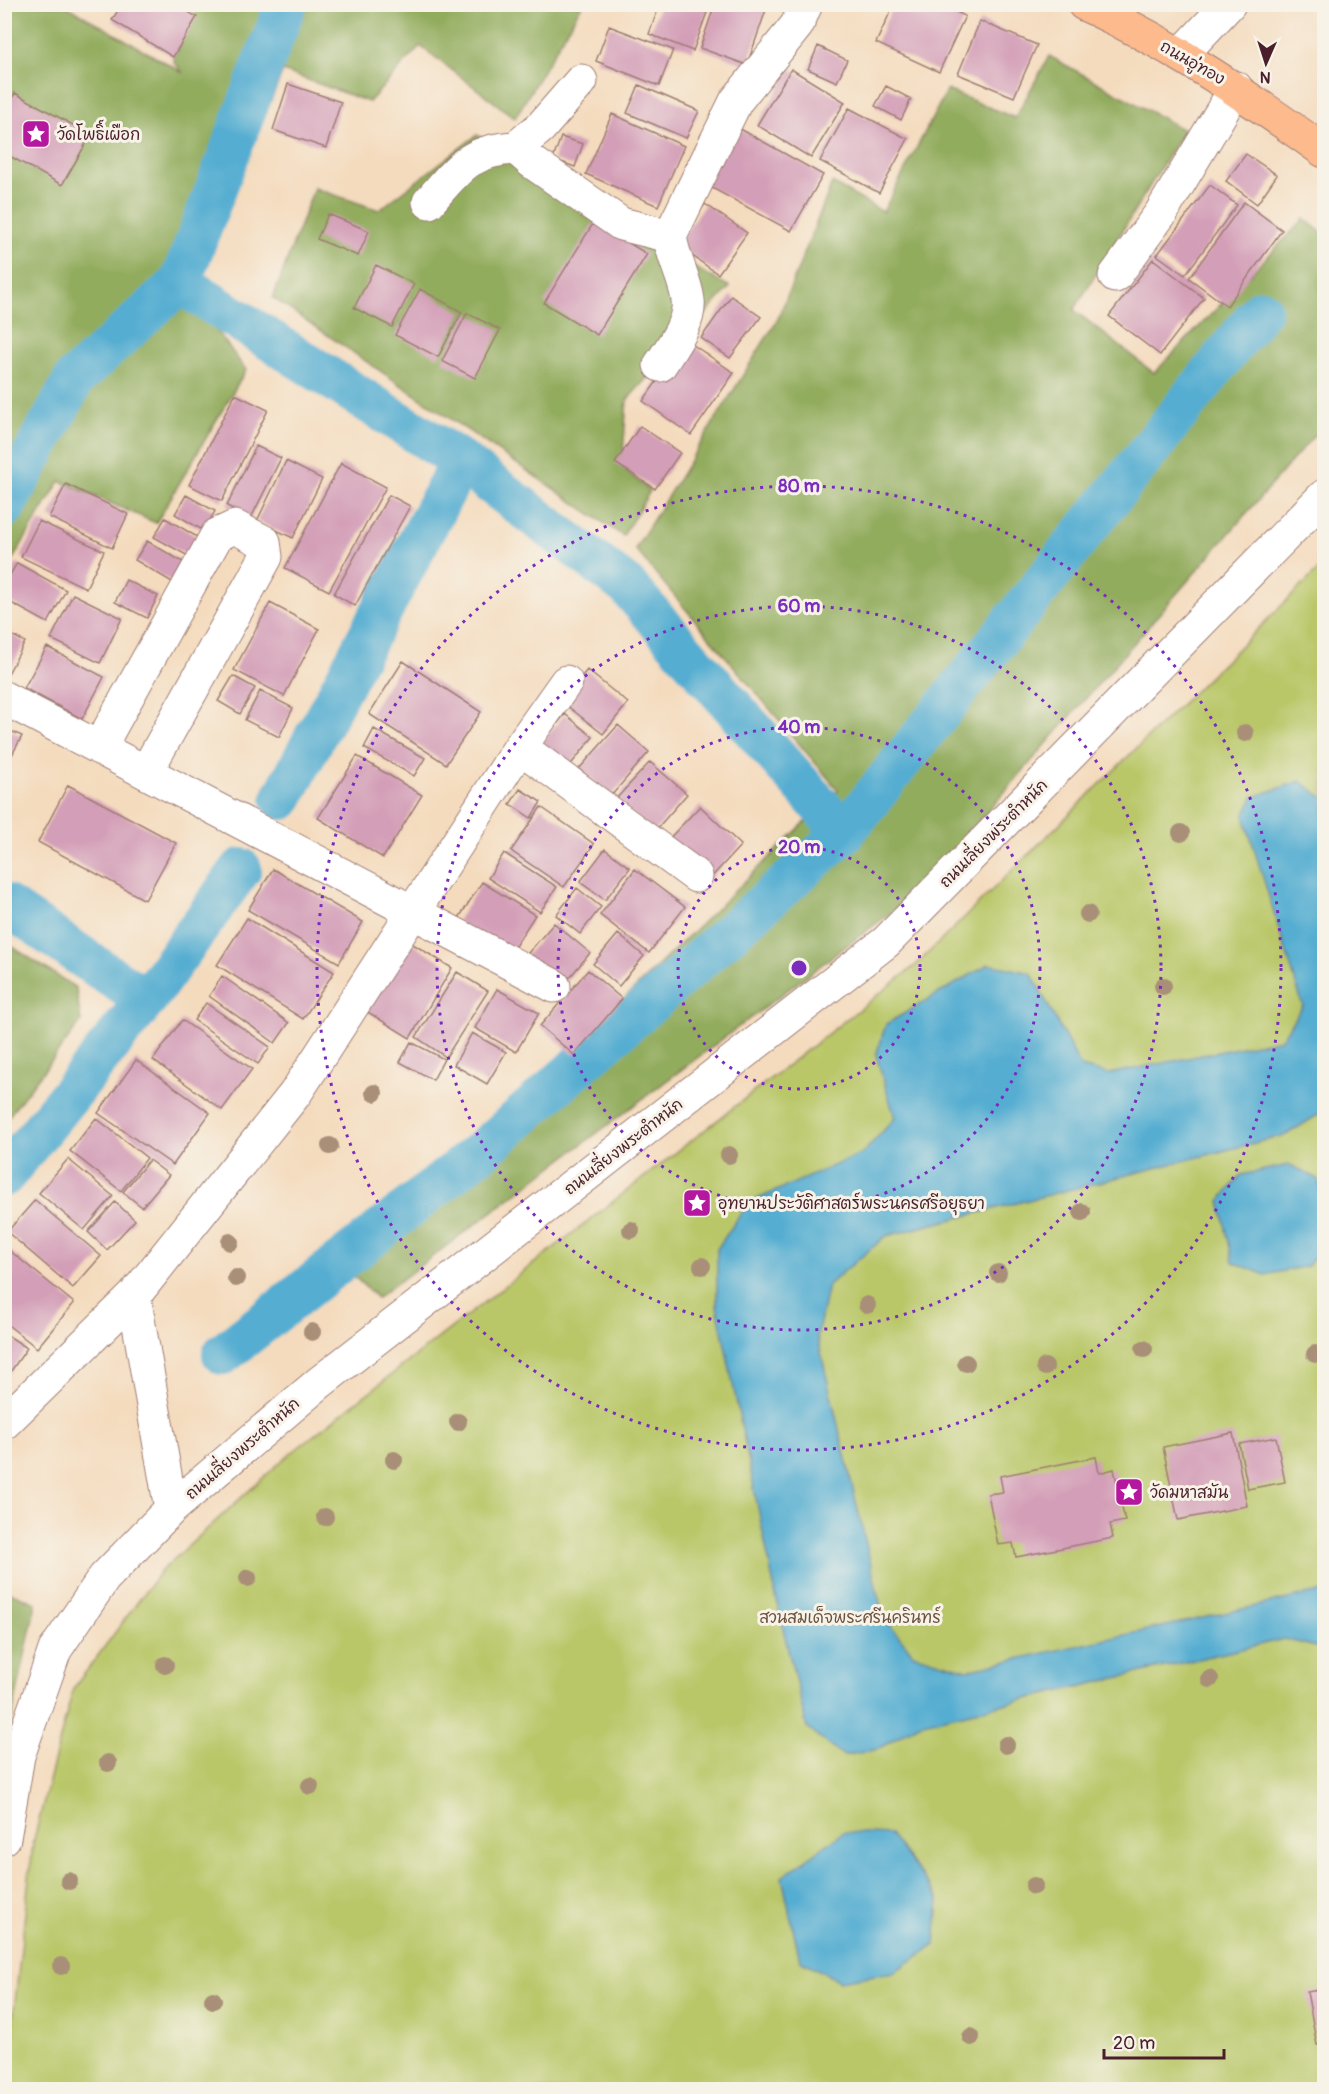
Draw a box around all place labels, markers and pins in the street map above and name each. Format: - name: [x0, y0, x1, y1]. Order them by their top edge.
- place icon: วัดโพธิ์เผือก: [20, 118, 52, 150]
- place label: วัดโพธิ์เผือก: [57, 119, 140, 145]
- centre of rings: [789, 958, 809, 978]
- place icon: อุทยานประวัติศาสตร์พระนครศรีอยุธยา: [681, 1187, 713, 1219]
- place label: อุทยานประวัติศาสตร์พระนครศรีอยุธยา: [718, 1192, 985, 1216]
- place icon: วัดมหาสมัน: [1113, 1476, 1145, 1508]
- place label: วัดมหาสมัน: [1150, 1482, 1229, 1503]

